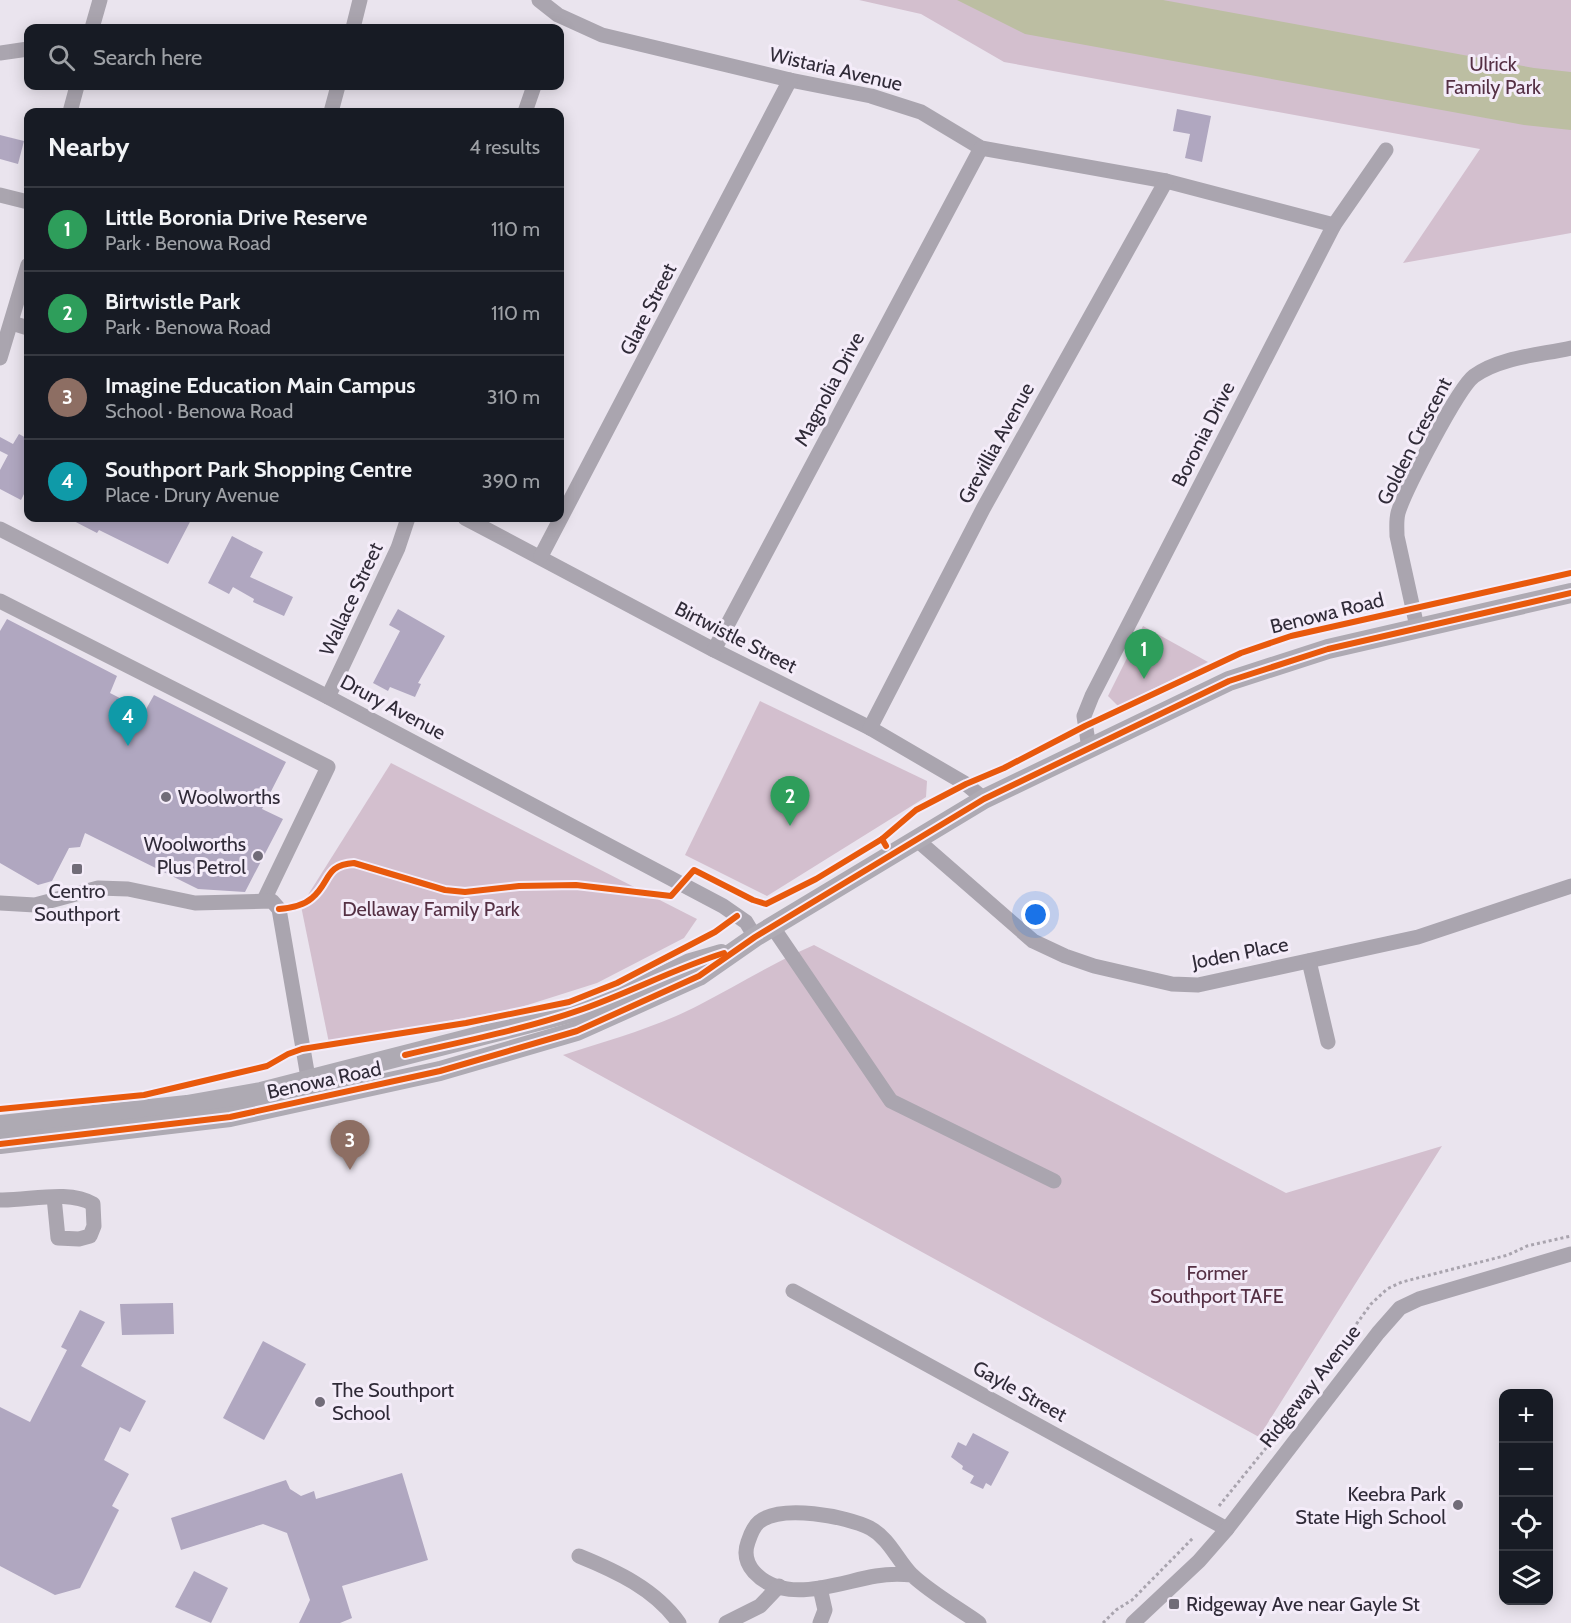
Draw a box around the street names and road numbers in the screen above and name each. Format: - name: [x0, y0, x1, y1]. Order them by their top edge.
- street label: Wistaria Avenue: [767, 42, 905, 96]
- street label: Glare Street: [615, 259, 681, 359]
- street label: Magnolia Drive: [789, 328, 869, 450]
- street label: Golden Crescent: [1372, 373, 1457, 509]
- street label: Grevillia Avenue: [953, 378, 1039, 508]
- street label: Boronia Drive: [1166, 378, 1240, 490]
- street label: Wallace Street: [314, 538, 388, 659]
- street label: Benowa Road: [1268, 587, 1386, 639]
- street label: Birtwistle Street: [671, 596, 801, 678]
- street label: Drury Avenue: [336, 669, 450, 745]
- street label: Joden Place: [1189, 932, 1290, 974]
- street label: Benowa Road: [265, 1056, 383, 1104]
- street label: Ridgeway Avenue: [1255, 1320, 1365, 1452]
- street label: Gayle Street: [969, 1355, 1071, 1427]

